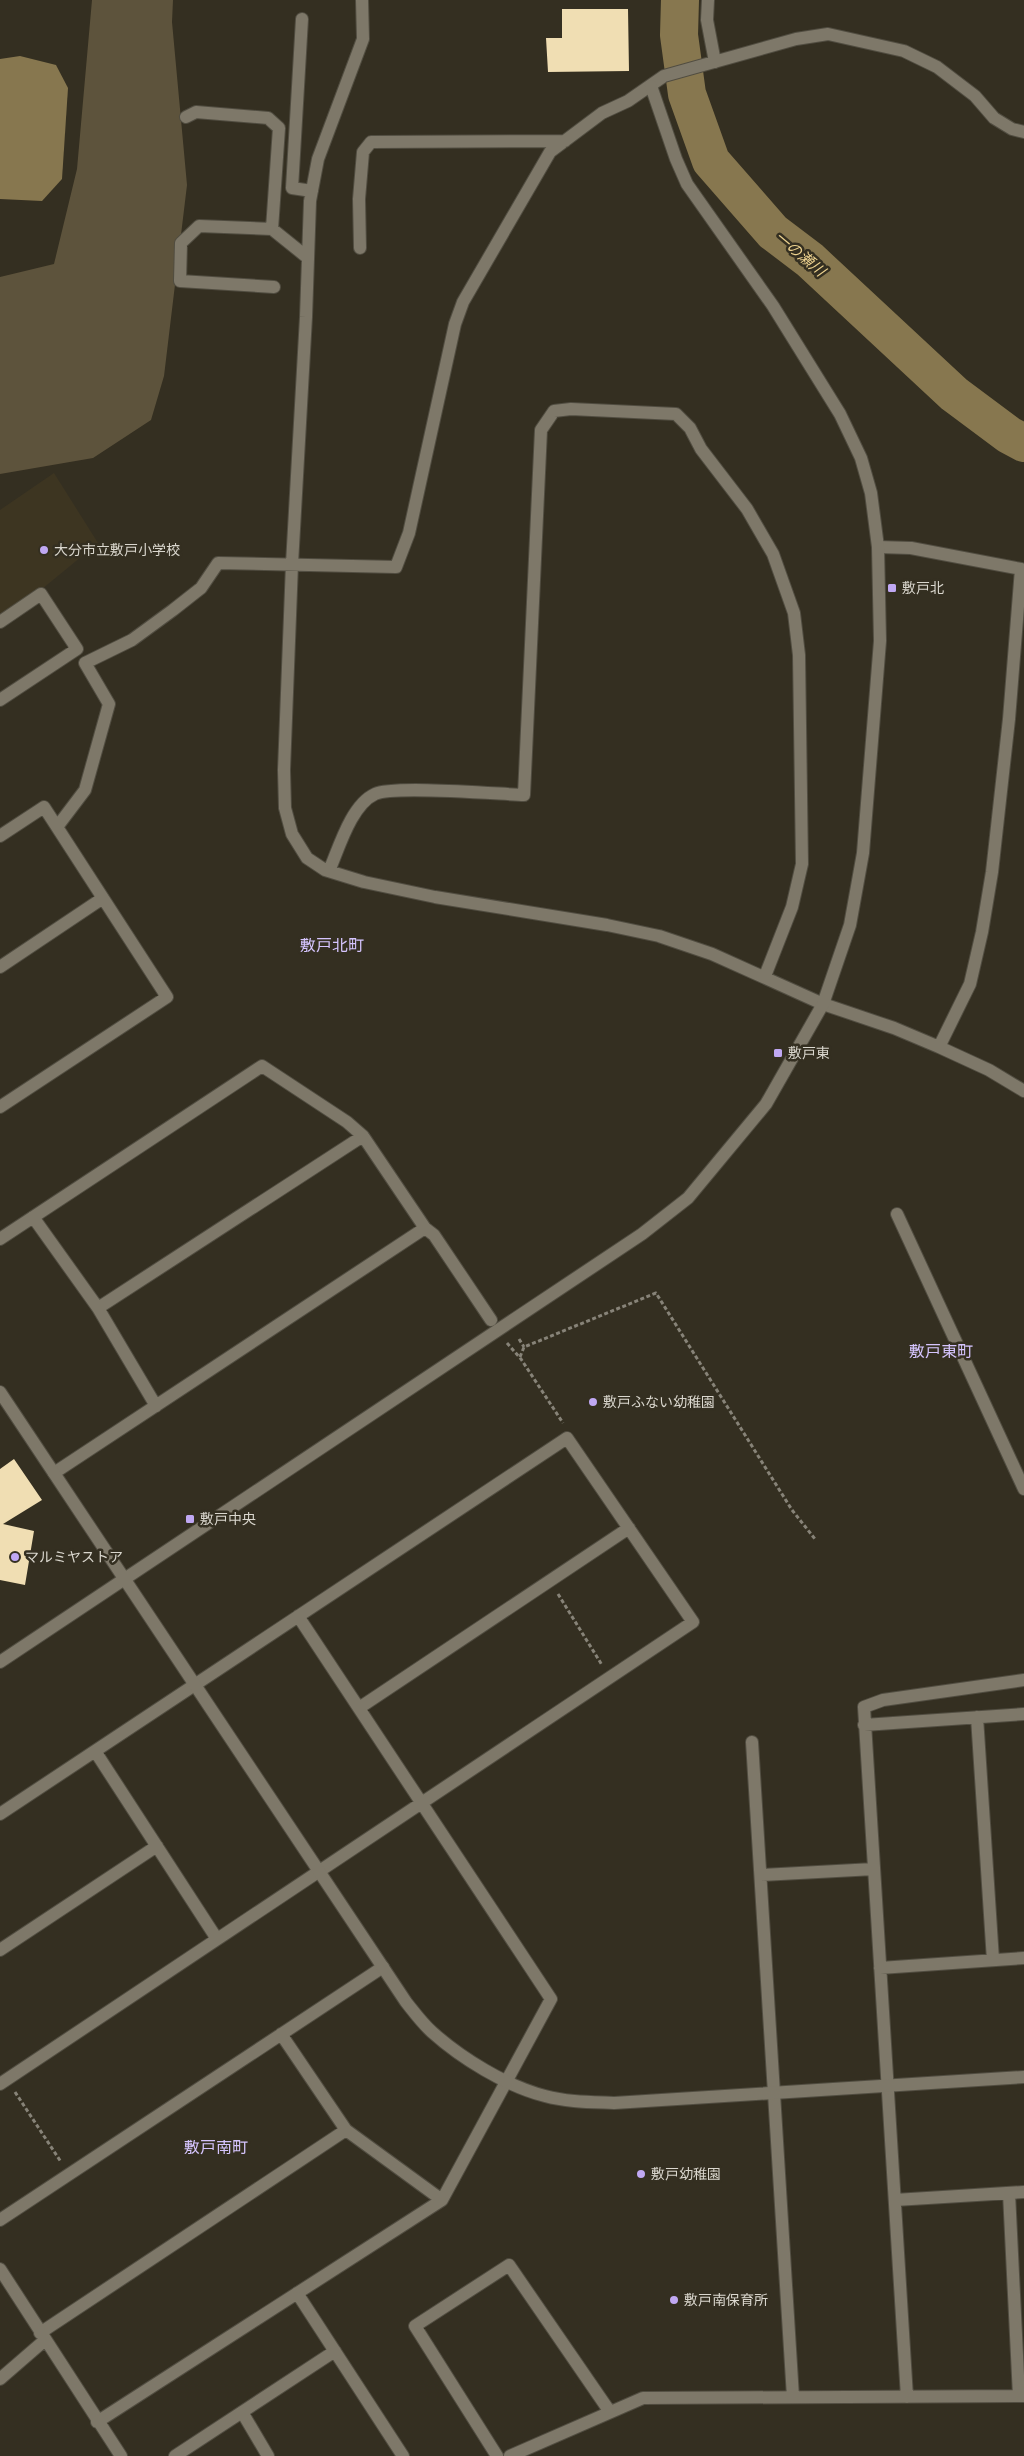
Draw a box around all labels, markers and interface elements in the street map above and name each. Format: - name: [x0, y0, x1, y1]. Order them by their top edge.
- water label: 一の瀬川: [771, 228, 830, 281]
- place label: 大分市立敷戸小学校: [54, 541, 180, 559]
- marker: 大分市立敷戸小学校: [38, 544, 50, 556]
- place label: 敷戸北: [902, 579, 944, 597]
- marker: 敷戸北: [886, 582, 898, 594]
- district label: 敷戸北町: [300, 936, 364, 955]
- place label: 敷戸東: [788, 1044, 830, 1062]
- marker: 敷戸東: [772, 1047, 784, 1059]
- district label: 敷戸東町: [909, 1342, 973, 1361]
- place label: 敷戸ふない幼稚園: [603, 1393, 715, 1411]
- marker: 敷戸ふない幼稚園: [587, 1396, 599, 1408]
- place label: 敷戸中央: [200, 1510, 256, 1528]
- marker: 敷戸中央: [184, 1513, 196, 1525]
- place label: マルミヤストア: [25, 1548, 123, 1566]
- marker: マルミヤストア: [9, 1551, 21, 1563]
- district label: 敷戸南町: [184, 2138, 248, 2157]
- place label: 敷戸幼稚園: [651, 2165, 721, 2183]
- marker: 敷戸幼稚園: [635, 2168, 647, 2180]
- place label: 敷戸南保育所: [684, 2291, 768, 2309]
- marker: 敷戸南保育所: [668, 2294, 680, 2306]

